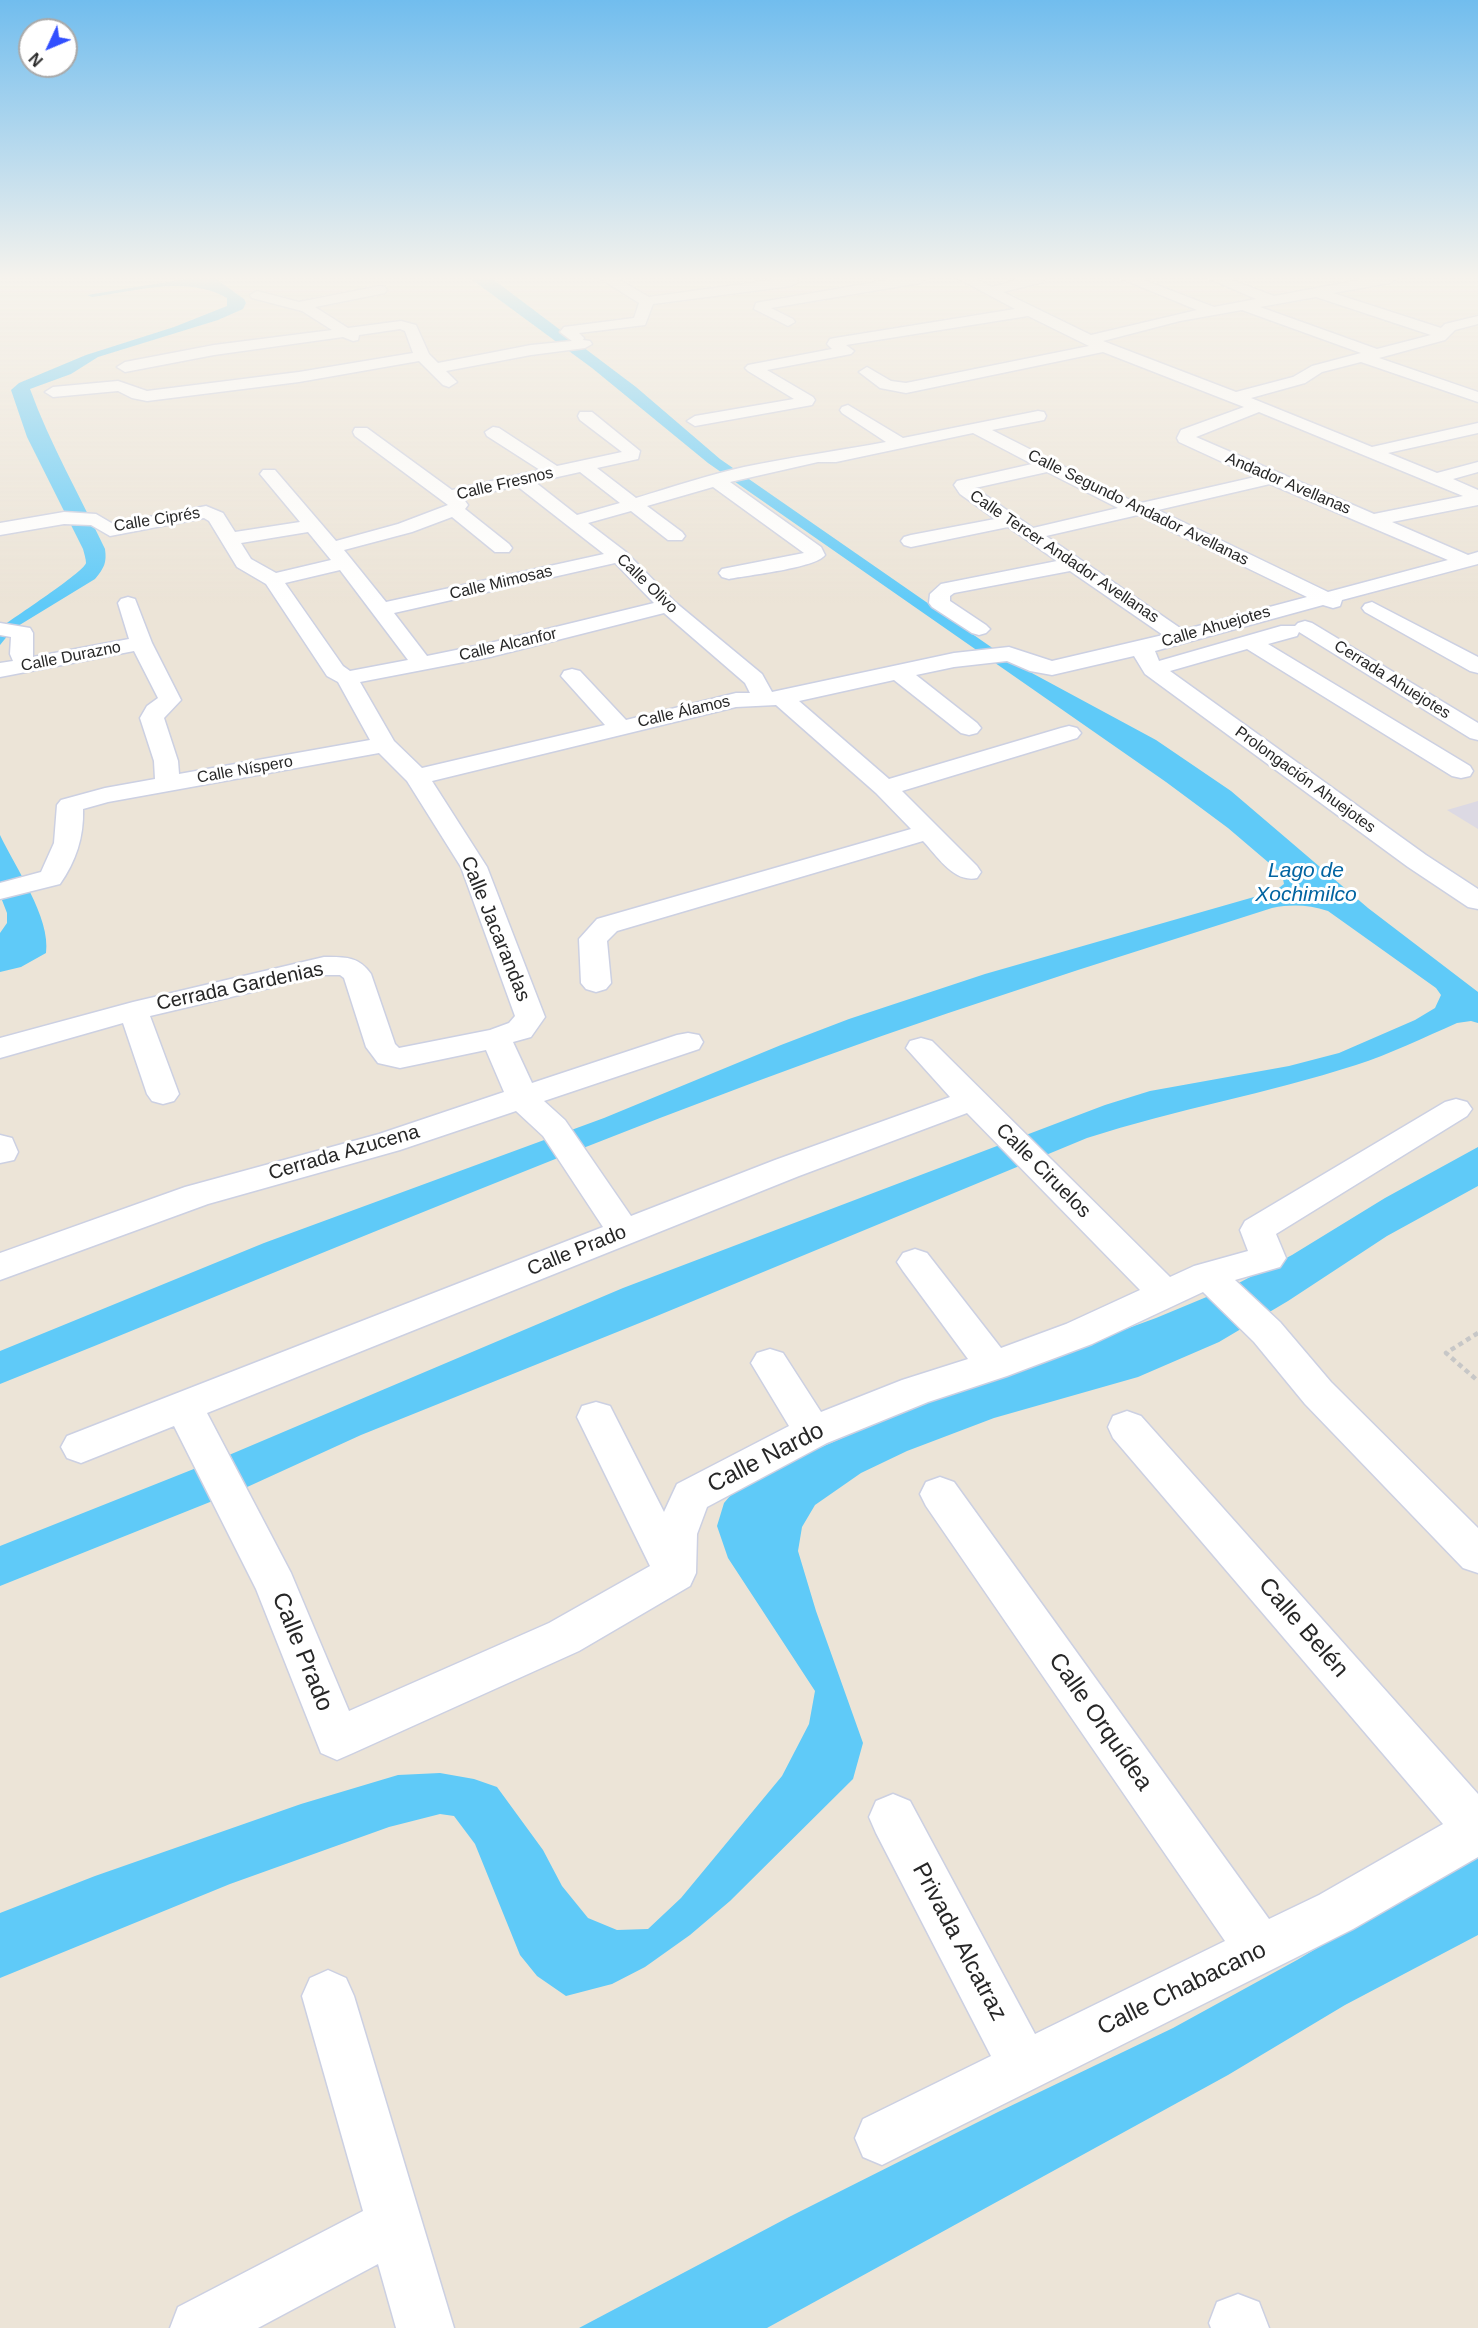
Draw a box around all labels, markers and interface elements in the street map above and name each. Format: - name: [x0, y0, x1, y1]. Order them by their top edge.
- north arrow: [18, 18, 78, 78]
- text: N: [26, 49, 46, 70]
- street label: Calle Segundo Andador Avellanas: [1024, 446, 1252, 570]
- street label: Andador Avellanas: [1223, 449, 1353, 519]
- street label: Calle Fresnos: [455, 464, 555, 504]
- street label: Calle Tercer Andador Avellanas: [966, 486, 1162, 628]
- street label: Calle Ciprés: [112, 504, 202, 536]
- street label: Calle Olivo: [613, 550, 681, 618]
- street label: Calle Mimosas: [448, 562, 554, 604]
- street label: Calle Ahuejotes: [1159, 602, 1273, 652]
- street label: Calle Alcanfor: [457, 624, 559, 666]
- street label: Cerrada Ahuejotes: [1330, 637, 1454, 723]
- street label: Calle Durazno: [19, 638, 123, 676]
- street label: Calle Álamos: [636, 692, 732, 732]
- street label: Prolongación Ahuejotes: [1231, 723, 1379, 837]
- street label: Calle Níspero: [196, 752, 294, 788]
- street label: Calle Jacarandas: [455, 853, 535, 1005]
- water label: Lago de Xochimilco: [1255, 858, 1357, 908]
- street label: Cerrada Gardenias: [154, 958, 326, 1016]
- street label: Calle Ciruelos: [991, 1119, 1095, 1223]
- street label: Cerrada Azucena: [266, 1120, 422, 1186]
- street label: Calle Prado: [524, 1220, 630, 1282]
- street label: Calle Nardo: [703, 1416, 829, 1500]
- street label: Calle Belén: [1252, 1572, 1354, 1684]
- street label: Calle Prado: [265, 1588, 339, 1716]
- street label: Calle Orquídea: [1042, 1648, 1158, 1796]
- street label: Privada Alcatraz: [905, 1858, 1013, 2026]
- street label: Calle Chabacano: [1093, 1936, 1271, 2042]

